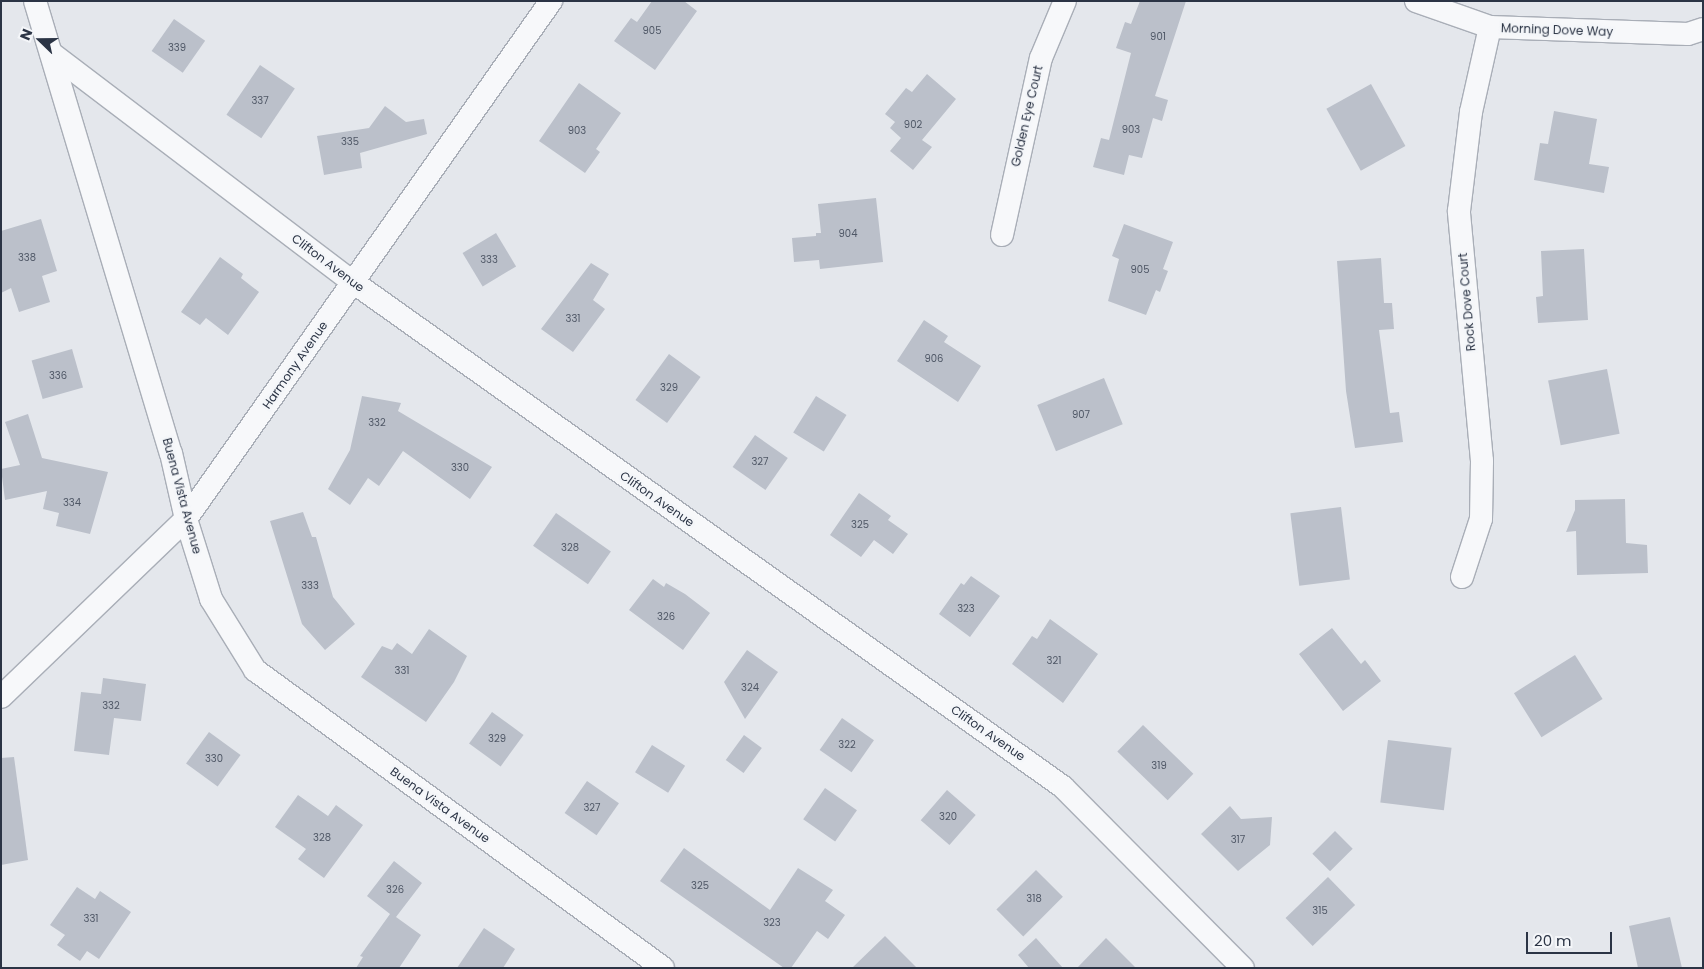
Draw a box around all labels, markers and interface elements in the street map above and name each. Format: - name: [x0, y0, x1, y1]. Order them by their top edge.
- north arrow: [15, 15, 65, 65]
- street label: Morning Dove Way: [1501, 21, 1613, 39]
- house number: 905: [643, 25, 661, 37]
- text: N: [15, 26, 37, 43]
- house number: 901: [1150, 31, 1166, 43]
- house number: 339: [168, 42, 186, 54]
- street label: Golden Eye Court: [1008, 64, 1046, 168]
- house number: 337: [251, 95, 269, 107]
- house number: 902: [904, 119, 922, 131]
- house number: 903: [1122, 124, 1140, 136]
- house number: 903: [568, 125, 586, 137]
- house number: 335: [341, 136, 359, 148]
- house number: 904: [839, 228, 857, 240]
- street label: Clifton Avenue: [289, 231, 367, 295]
- house number: 338: [18, 252, 36, 264]
- street label: Rock Dove Court: [1456, 252, 1478, 352]
- house number: 333: [480, 254, 498, 266]
- house number: 905: [1131, 264, 1149, 276]
- house number: 331: [566, 313, 580, 325]
- street label: Harmony Avenue: [259, 318, 331, 412]
- house number: 906: [925, 353, 943, 365]
- house number: 336: [49, 370, 67, 382]
- house number: 329: [660, 382, 678, 394]
- house number: 907: [1072, 409, 1090, 421]
- house number: 332: [368, 417, 386, 429]
- street label: Buena Vista Avenue: [160, 436, 204, 556]
- house number: 327: [751, 456, 769, 468]
- house number: 330: [451, 462, 469, 474]
- street label: Clifton Avenue: [617, 468, 697, 530]
- house number: 334: [63, 497, 81, 509]
- house number: 325: [851, 519, 869, 531]
- house number: 328: [561, 542, 579, 554]
- house number: 333: [301, 580, 319, 592]
- house number: 323: [957, 603, 975, 615]
- house number: 326: [657, 611, 675, 623]
- house number: 321: [1047, 655, 1061, 667]
- house number: 331: [395, 665, 409, 677]
- house number: 324: [741, 682, 759, 694]
- house number: 332: [102, 700, 120, 712]
- street label: Clifton Avenue: [948, 702, 1028, 764]
- house number: 329: [488, 733, 506, 745]
- house number: 322: [838, 739, 856, 751]
- house number: 330: [205, 753, 223, 765]
- house number: 319: [1151, 760, 1167, 772]
- street label: Buena Vista Avenue: [387, 764, 493, 846]
- house number: 327: [583, 802, 601, 814]
- house number: 320: [939, 811, 957, 823]
- house number: 328: [313, 832, 331, 844]
- house number: 317: [1231, 834, 1245, 846]
- house number: 325: [691, 880, 709, 892]
- house number: 326: [386, 884, 404, 896]
- house number: 318: [1026, 893, 1042, 905]
- house number: 315: [1312, 905, 1328, 917]
- house number: 331: [84, 913, 98, 925]
- house number: 323: [763, 917, 781, 929]
- scale bar: [1529, 922, 1615, 954]
- text: 20 m: [1534, 930, 1572, 951]

